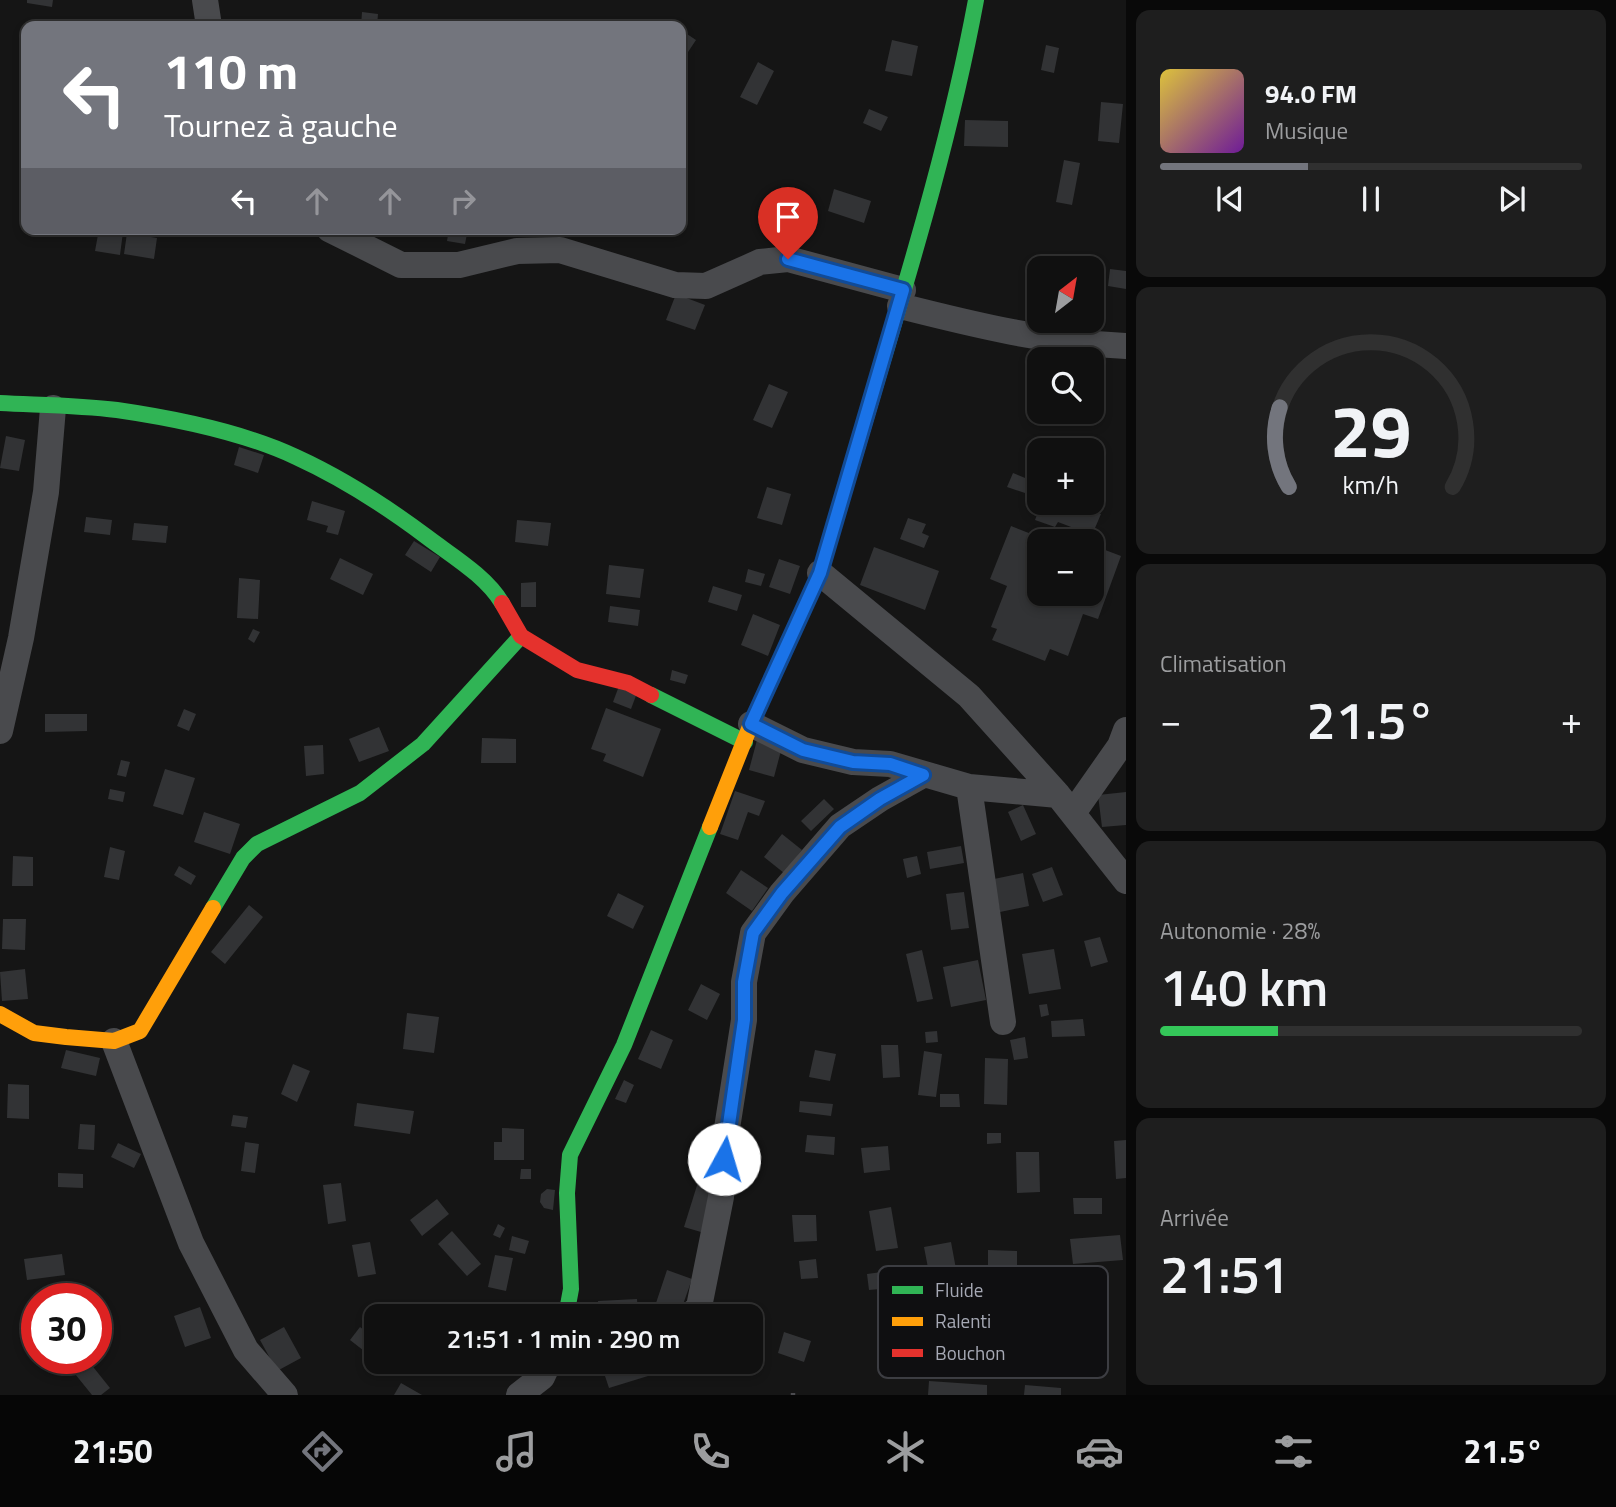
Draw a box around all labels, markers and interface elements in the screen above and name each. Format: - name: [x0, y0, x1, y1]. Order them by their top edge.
- text: 110 m: [164, 33, 298, 108]
- icon: left: [49, 49, 140, 140]
- text: 94.0 FM: [1265, 74, 1357, 113]
- text: Tournez à gauche: [164, 101, 398, 149]
- text: Musique: [1265, 113, 1348, 148]
- icon: previous: [1211, 180, 1249, 218]
- icon: pause: [1352, 180, 1390, 218]
- icon: next: [1493, 180, 1531, 218]
- icon: left: [225, 182, 263, 220]
- icon: ahead: [298, 182, 336, 220]
- icon: ahead: [371, 182, 409, 220]
- icon: right: [444, 182, 482, 220]
- pin: [758, 187, 818, 259]
- icon: arrive: [769, 198, 807, 236]
- north arrow: [1027, 256, 1104, 332]
- map controls: [1027, 256, 1104, 606]
- button: search: [1027, 347, 1104, 424]
- text: 29: [1330, 375, 1412, 485]
- button: +: [1027, 438, 1104, 515]
- text: km/h: [1343, 465, 1399, 503]
- button: −: [1027, 529, 1104, 606]
- text: Climatisation: [1160, 646, 1287, 681]
- text: 21.5°: [1307, 680, 1435, 759]
- text: −: [1160, 691, 1181, 749]
- text: +: [1561, 691, 1582, 749]
- text: Autonomie · 28%: [1160, 913, 1320, 948]
- text: 140 km: [1160, 947, 1328, 1026]
- position arrow: [687, 1122, 761, 1196]
- text: Arrivée: [1160, 1200, 1229, 1235]
- text: 21:51: [1160, 1234, 1289, 1313]
- legend: [878, 1266, 1108, 1378]
- text: Fluide: [935, 1275, 983, 1304]
- speed limit sign: 30: [21, 1283, 112, 1374]
- text: Ralenti: [935, 1306, 991, 1335]
- text: 21:51 · 1 min · 290 m: [447, 1319, 680, 1358]
- text: Bouchon: [935, 1338, 1006, 1367]
- text: 21:50: [73, 1427, 153, 1475]
- icon: directions: [298, 1427, 347, 1476]
- icon: music: [492, 1427, 541, 1476]
- icon: phone: [686, 1427, 735, 1476]
- icon: climate: [881, 1427, 930, 1476]
- icon: car: [1075, 1427, 1124, 1476]
- icon: filters: [1269, 1427, 1318, 1476]
- text: 21.5°: [1463, 1427, 1543, 1475]

